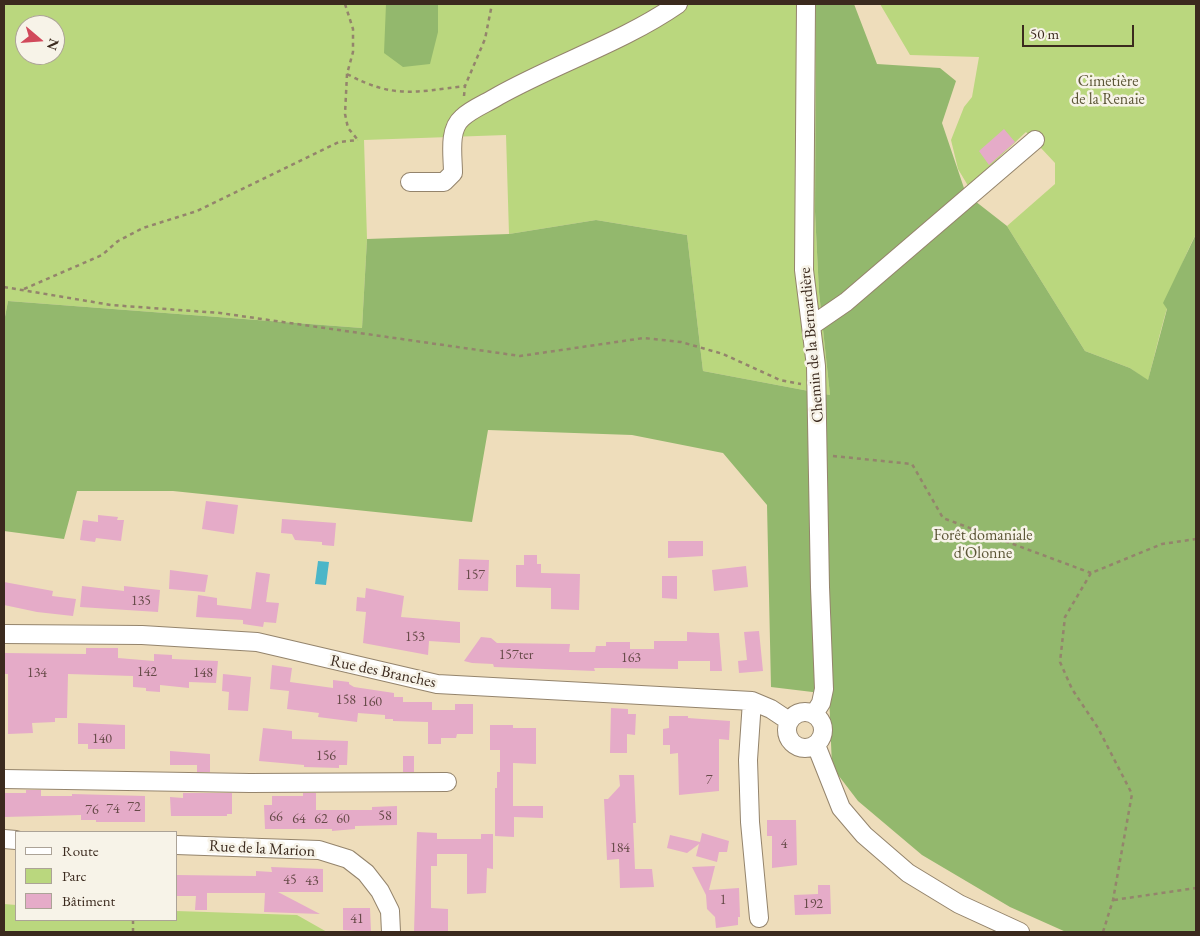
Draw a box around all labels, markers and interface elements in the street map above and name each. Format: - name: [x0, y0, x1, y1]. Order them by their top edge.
- north arrow: [15, 15, 65, 65]
- scale bar: [1025, 15, 1138, 47]
- text: 50 m: [1030, 24, 1059, 43]
- text: N: [43, 36, 64, 52]
- park label: Cimetière de la Renaie: [1071, 72, 1145, 110]
- street label: Chemin de la Bernardière: [796, 267, 828, 423]
- park label: Forêt domaniale d'Olonne: [933, 526, 1033, 564]
- house number: 157: [465, 567, 485, 583]
- house number: 135: [131, 593, 151, 609]
- house number: 153: [405, 629, 425, 645]
- house number: 157ter: [499, 647, 533, 663]
- house number: 163: [621, 650, 641, 666]
- street label: Rue des Branches: [328, 651, 438, 693]
- house number: 142: [137, 664, 157, 680]
- house number: 134: [27, 665, 47, 681]
- house number: 148: [193, 665, 213, 681]
- house number: 158: [336, 692, 356, 708]
- house number: 160: [362, 694, 382, 710]
- house number: 140: [92, 731, 112, 747]
- house number: 156: [316, 748, 336, 764]
- house number: 7: [706, 772, 712, 788]
- house number: 72: [127, 799, 141, 815]
- house number: 74: [106, 801, 120, 817]
- house number: 76: [85, 802, 99, 818]
- house number: 58: [378, 808, 392, 824]
- house number: 66: [269, 809, 283, 825]
- house number: 64: [292, 811, 306, 827]
- house number: 62: [314, 811, 328, 827]
- house number: 60: [336, 811, 350, 827]
- legend: [15, 831, 178, 921]
- house number: 4: [781, 836, 787, 852]
- street label: Rue de la Marion: [208, 837, 316, 861]
- house number: 184: [610, 840, 630, 856]
- text: Route: [62, 841, 99, 860]
- text: Parc: [62, 866, 87, 885]
- house number: 45: [283, 872, 297, 888]
- house number: 43: [305, 873, 319, 889]
- text: Bâtiment: [62, 891, 115, 910]
- house number: 1: [720, 892, 726, 908]
- house number: 192: [803, 896, 823, 912]
- house number: 41: [350, 911, 364, 927]

